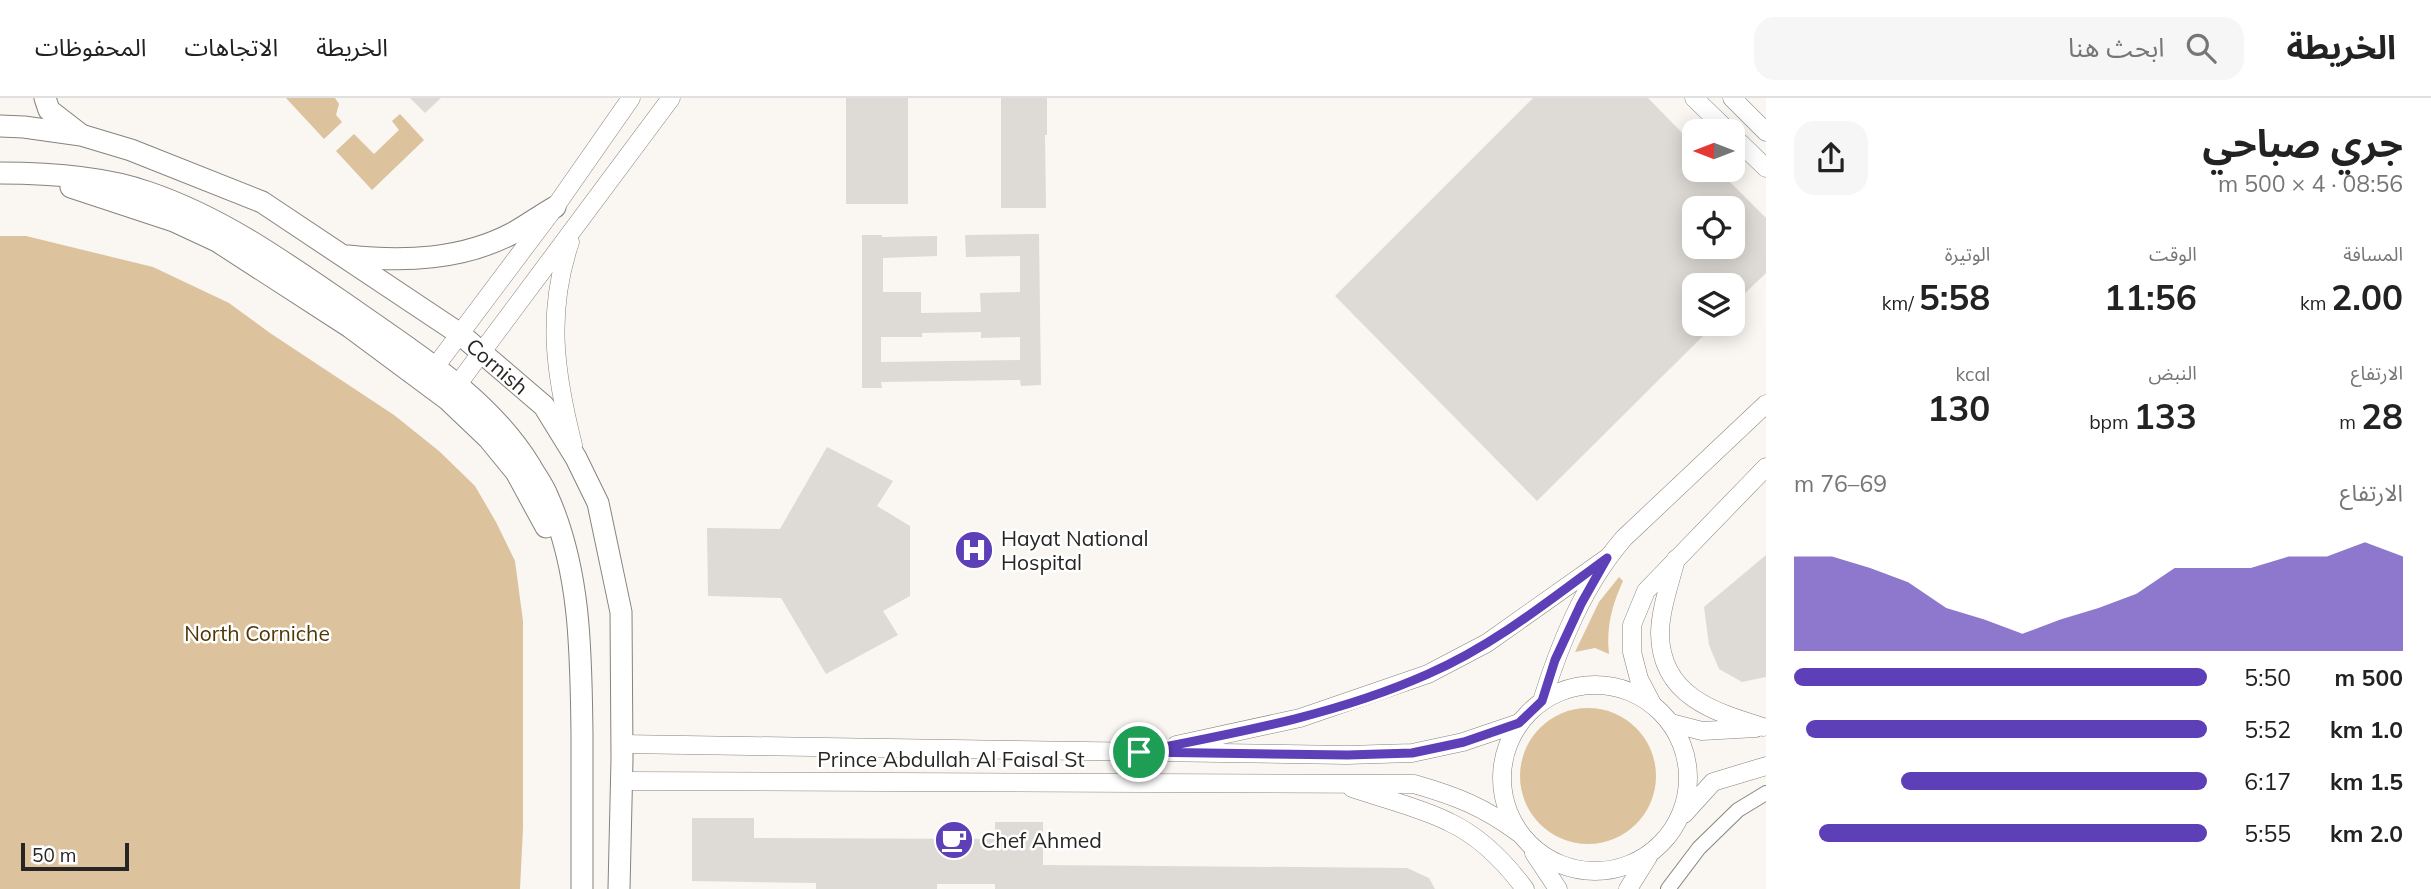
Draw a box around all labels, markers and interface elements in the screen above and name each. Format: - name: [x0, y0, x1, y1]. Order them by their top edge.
- search box: [1754, 17, 2244, 80]
- text: الخريطة: [2286, 26, 2396, 67]
- icon: search: [2182, 29, 2220, 67]
- text: ابحث هنا: [2068, 31, 2164, 64]
- text: المحفوظات: [35, 32, 146, 62]
- text: الاتجاهات: [184, 32, 278, 62]
- text: الخريطة: [316, 32, 388, 62]
- north arrow: [1682, 119, 1745, 182]
- map controls: [1682, 119, 1745, 336]
- text: جري صباحي: [2202, 119, 2403, 167]
- button: share: [1794, 121, 1868, 195]
- text: 08:56 · 4 × 500 m: [2218, 169, 2403, 198]
- button: locate: [1682, 196, 1745, 259]
- text: الوتيرة: [1945, 242, 1990, 266]
- text: الوقت: [2149, 242, 2197, 266]
- text: المسافة: [2343, 242, 2403, 266]
- button: layers: [1682, 273, 1745, 336]
- text: 5:58: [1919, 275, 1990, 319]
- text: 11:56: [2104, 275, 2197, 319]
- text: 2.00: [2331, 275, 2403, 319]
- text: /km: [1882, 291, 1919, 315]
- text: km: [2300, 291, 2331, 315]
- street label: Cornish: [461, 332, 534, 400]
- text: النبض: [2148, 361, 2197, 385]
- text: الارتفاع: [2351, 361, 2403, 385]
- text: kcal: [1956, 362, 1990, 386]
- text: 130: [1927, 386, 1990, 430]
- text: 133: [2134, 394, 2197, 438]
- text: 28: [2361, 394, 2403, 438]
- text: bpm: [2089, 410, 2134, 434]
- text: m: [2339, 410, 2361, 434]
- text: 69–76 m: [1794, 469, 1887, 498]
- text: الارتفاع: [2340, 478, 2403, 507]
- place label: Hayat National Hospital: [1001, 525, 1148, 575]
- hospital icon: Hayat National Hospital: [953, 529, 995, 571]
- park label: North Corniche: [184, 620, 330, 646]
- text: 5:50: [2244, 663, 2291, 692]
- text: 500 m: [2335, 663, 2403, 692]
- text: 5:52: [2244, 715, 2291, 744]
- text: 1.0 km: [2330, 715, 2403, 744]
- pin: [1109, 722, 1169, 782]
- icon: arrive: [1120, 733, 1158, 771]
- street label: Prince Abdullah Al Faisal St: [817, 746, 1085, 772]
- text: 6:17: [2244, 767, 2291, 796]
- text: 1.5 km: [2330, 767, 2403, 796]
- cafe icon: Chef Ahmed: [933, 819, 975, 861]
- text: 5:55: [2244, 819, 2291, 848]
- text: 2.0 km: [2330, 819, 2403, 848]
- place label: Chef Ahmed: [981, 827, 1102, 853]
- scale bar: [21, 840, 130, 872]
- text: 50 m: [32, 843, 76, 867]

